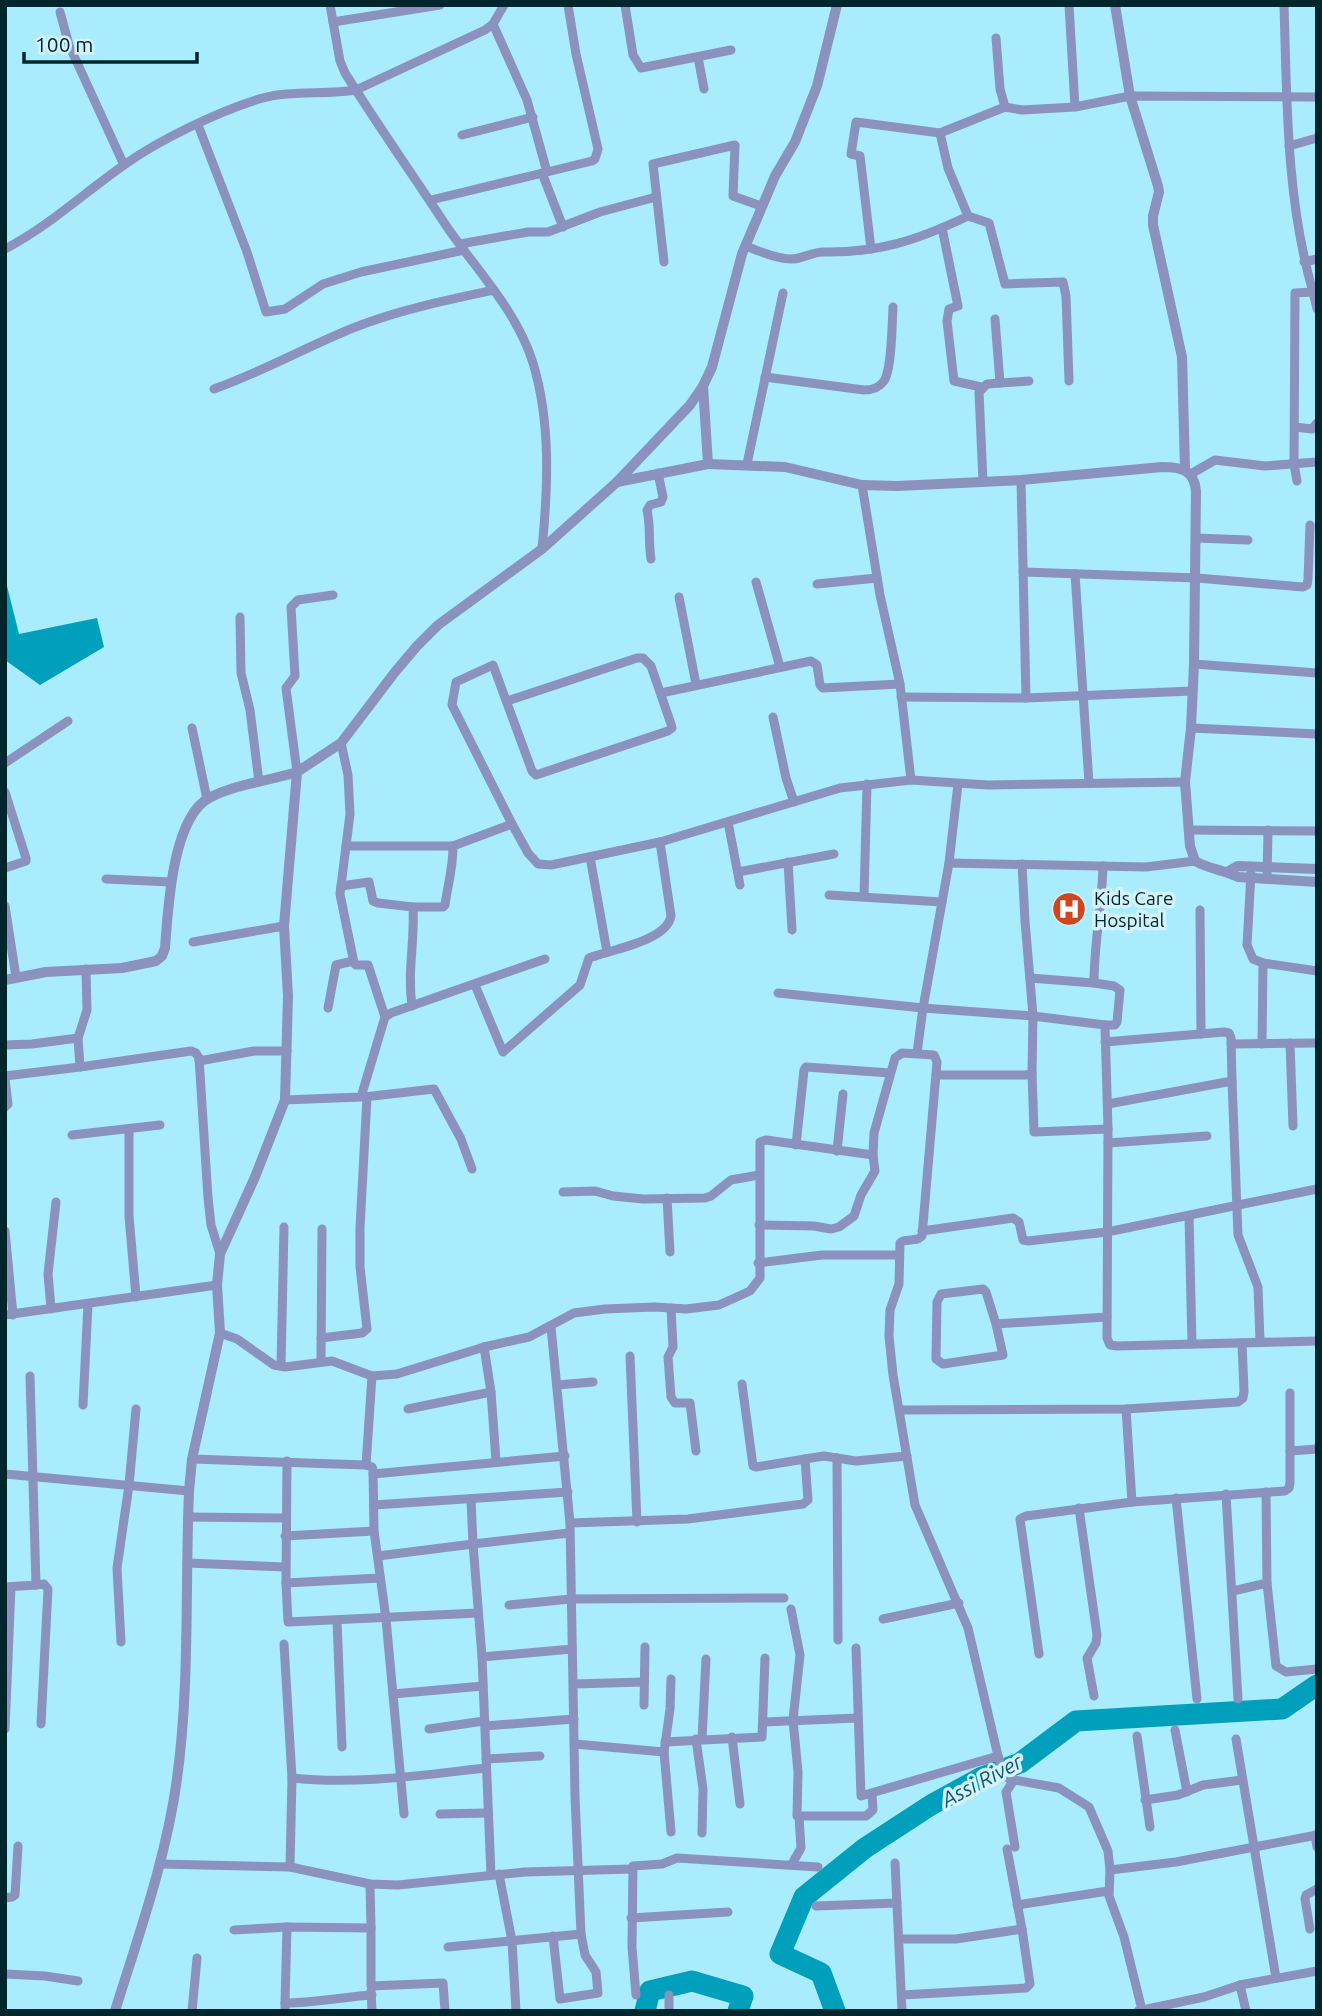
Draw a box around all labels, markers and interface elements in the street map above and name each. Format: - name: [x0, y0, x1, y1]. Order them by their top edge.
- scale bar: [24, 21, 198, 65]
- text: 100 m: [35, 32, 93, 56]
- place label: Kids Care Hospital: [1094, 887, 1173, 931]
- hospital icon: Kids Care Hospital: [1050, 890, 1088, 928]
- water label: Assi River: [936, 1748, 1027, 1812]

